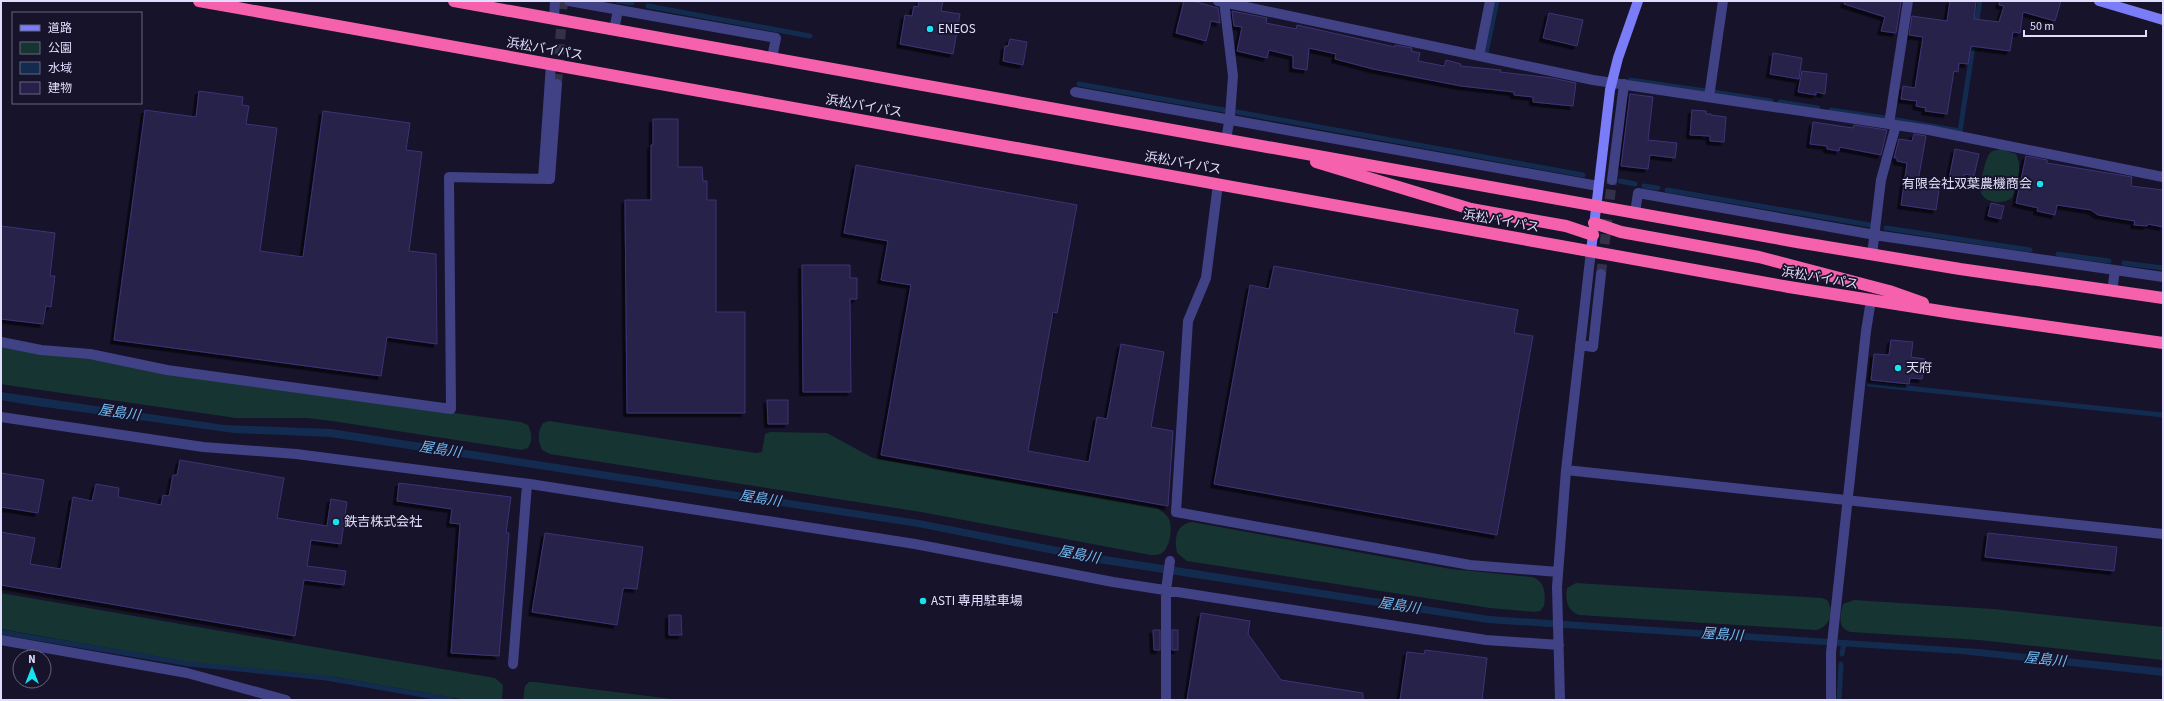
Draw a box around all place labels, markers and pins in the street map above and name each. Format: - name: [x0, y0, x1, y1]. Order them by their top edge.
- place label: ENEOS: [938, 20, 976, 38]
- marker: ENEOS: [925, 24, 935, 34]
- place label: 有限会社双葉農機商会: [1902, 175, 2032, 193]
- marker: 有限会社双葉農機商会: [2035, 179, 2045, 189]
- place label: 天府: [1906, 359, 1932, 377]
- marker: 天府: [1893, 363, 1903, 373]
- place label: 鉄吉株式会社: [344, 513, 422, 531]
- marker: 鉄吉株式会社: [331, 517, 341, 527]
- place label: ASTI 専用駐車場: [931, 592, 1023, 610]
- marker: ASTI 専用駐車場: [918, 596, 928, 606]

